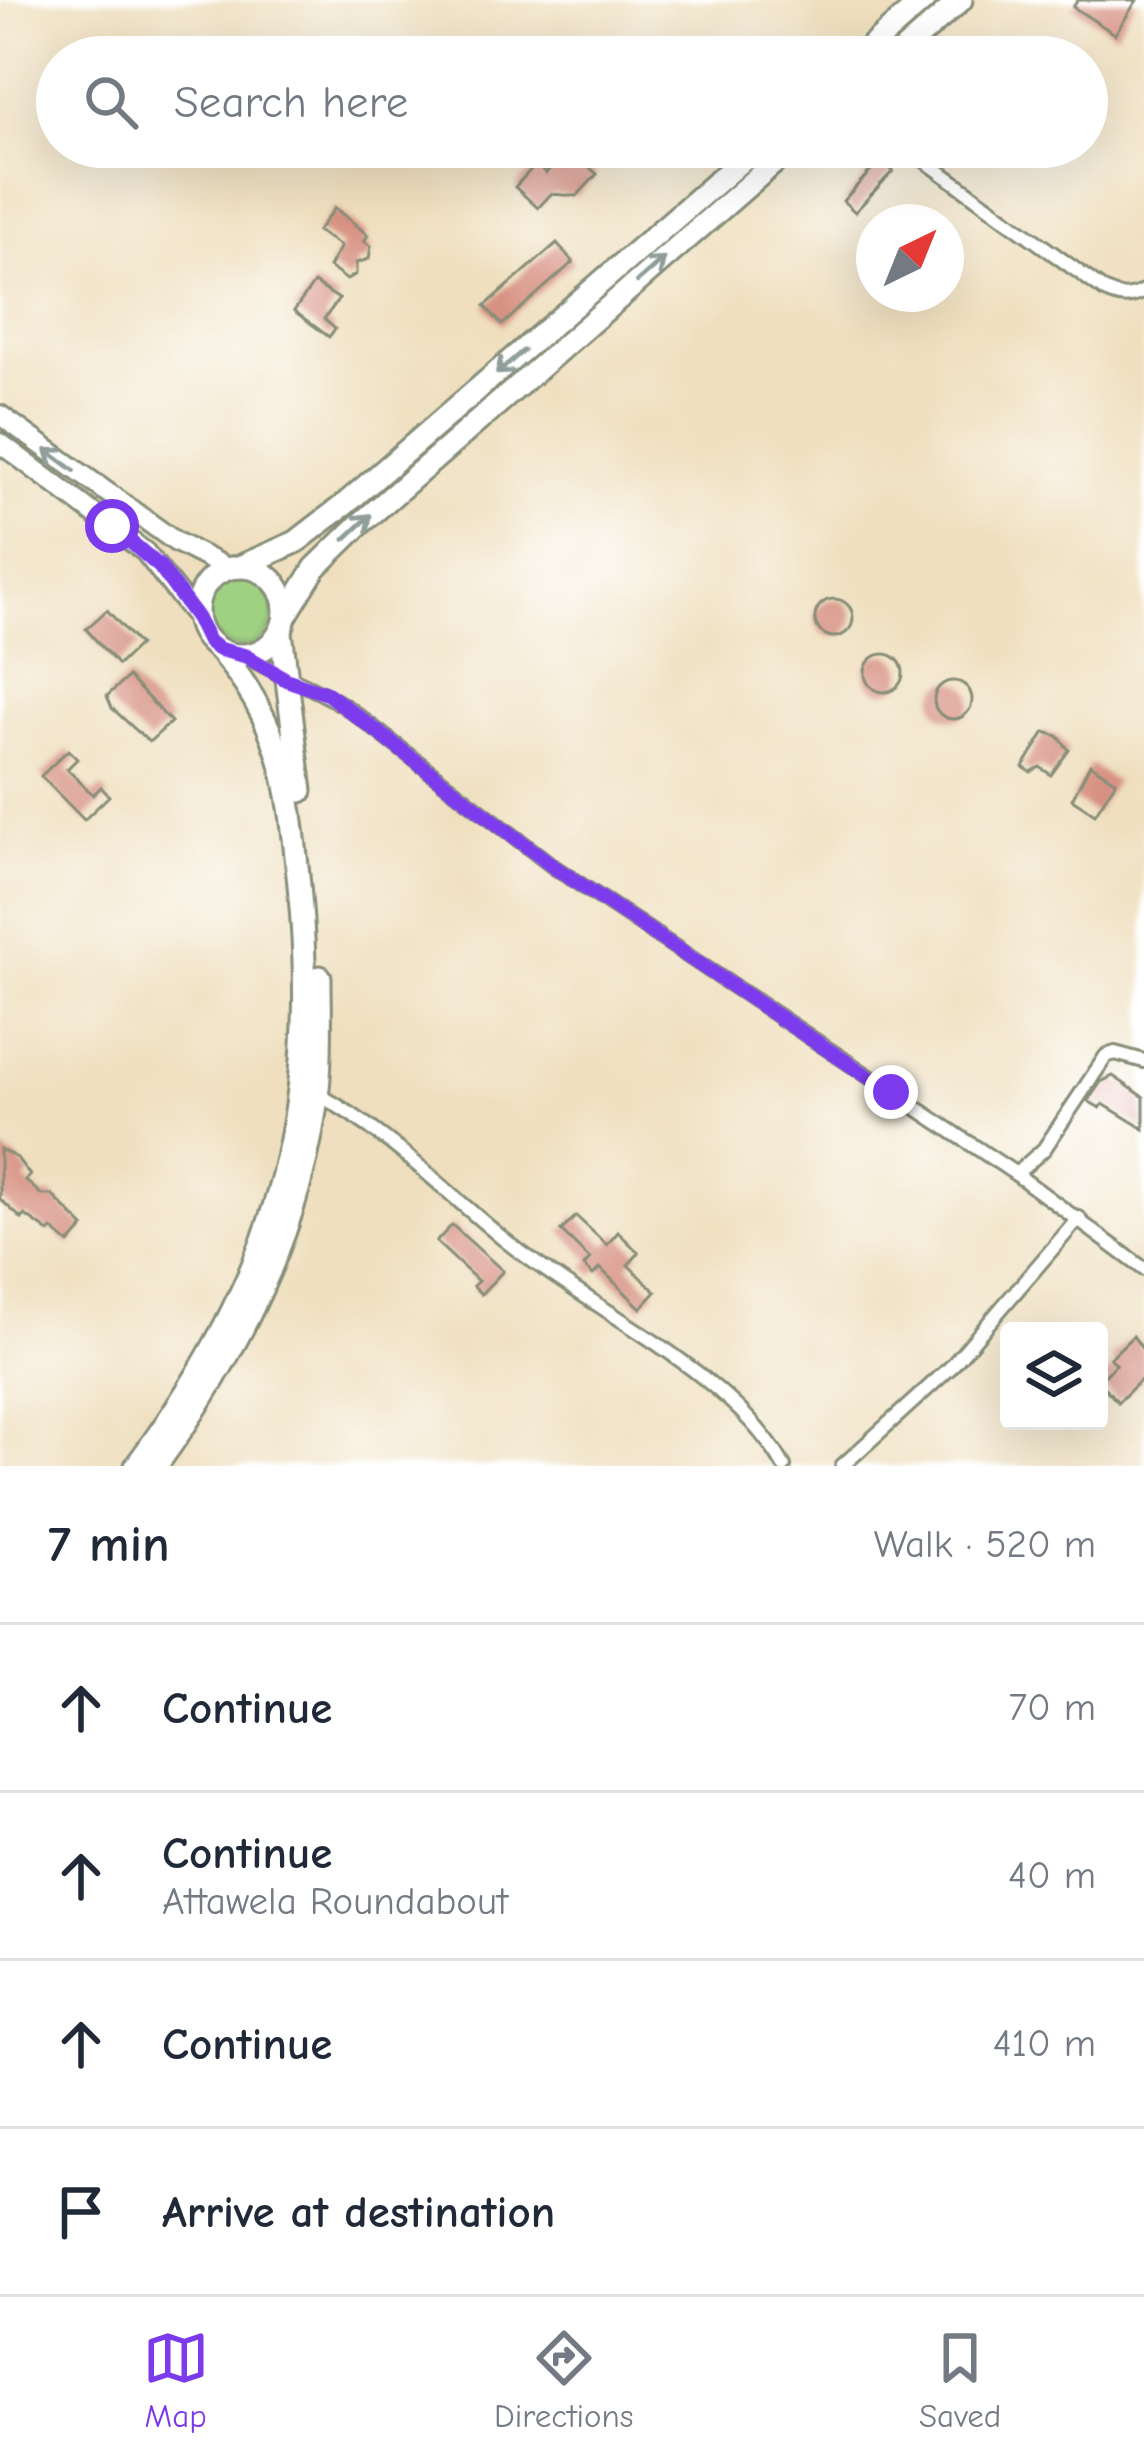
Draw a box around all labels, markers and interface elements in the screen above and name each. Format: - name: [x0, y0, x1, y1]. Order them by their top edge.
- search box: [36, 36, 1108, 168]
- icon: search: [78, 69, 144, 135]
- text: Search here: [174, 76, 408, 128]
- north arrow: [856, 204, 964, 312]
- one-way arrow: [636, 257, 666, 284]
- one-way arrow: [495, 348, 526, 375]
- one-way arrow: [44, 447, 77, 473]
- route start: [85, 499, 139, 553]
- one-way arrow: [343, 513, 372, 541]
- route end: [864, 1065, 918, 1119]
- map controls: [1000, 1322, 1108, 1430]
- button: layers: [1000, 1322, 1108, 1430]
- text: 7 min: [48, 1515, 170, 1574]
- text: Walk · 520 m: [874, 1522, 1096, 1567]
- icon: ahead: [48, 1675, 114, 1741]
- text: Continue: [162, 1682, 332, 1734]
- text: 70 m: [1009, 1685, 1096, 1730]
- text: Continue: [162, 1827, 332, 1879]
- icon: ahead: [48, 1843, 114, 1909]
- text: 40 m: [1008, 1853, 1096, 1898]
- text: Attawela Roundabout: [162, 1879, 508, 1924]
- icon: ahead: [48, 2011, 114, 2077]
- text: Continue: [162, 2018, 332, 2070]
- text: 410 m: [993, 2021, 1096, 2066]
- icon: arrive: [48, 2179, 114, 2245]
- text: Arrive at destination: [162, 2186, 555, 2238]
- tab: Map: [143, 2325, 209, 2435]
- tab: Directions: [494, 2325, 634, 2435]
- tab: Saved: [919, 2325, 1001, 2435]

